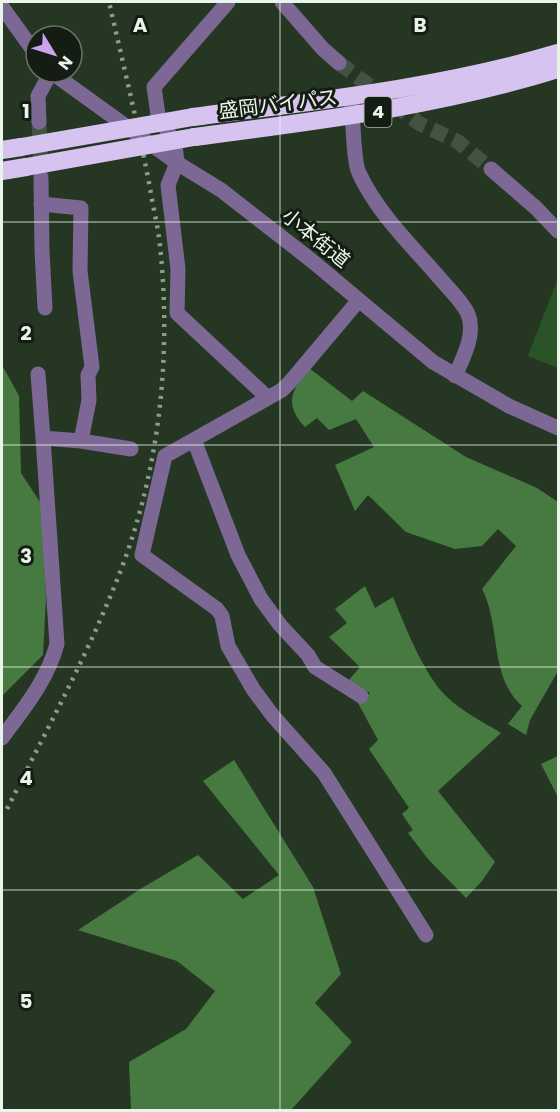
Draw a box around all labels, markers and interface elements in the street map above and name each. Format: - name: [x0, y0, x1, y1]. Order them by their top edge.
- text: A: [133, 11, 148, 39]
- text: B: [413, 11, 427, 39]
- north arrow: [24, 24, 84, 84]
- text: N: [53, 51, 78, 75]
- street label: 盛岡バイパス: [217, 83, 339, 125]
- text: 1: [22, 97, 30, 125]
- road number: 4: [364, 97, 392, 127]
- street label: 小本街道: [276, 202, 356, 274]
- text: 2: [20, 319, 32, 347]
- text: 3: [20, 542, 32, 570]
- text: 4: [19, 764, 33, 792]
- text: 5: [20, 987, 33, 1015]

